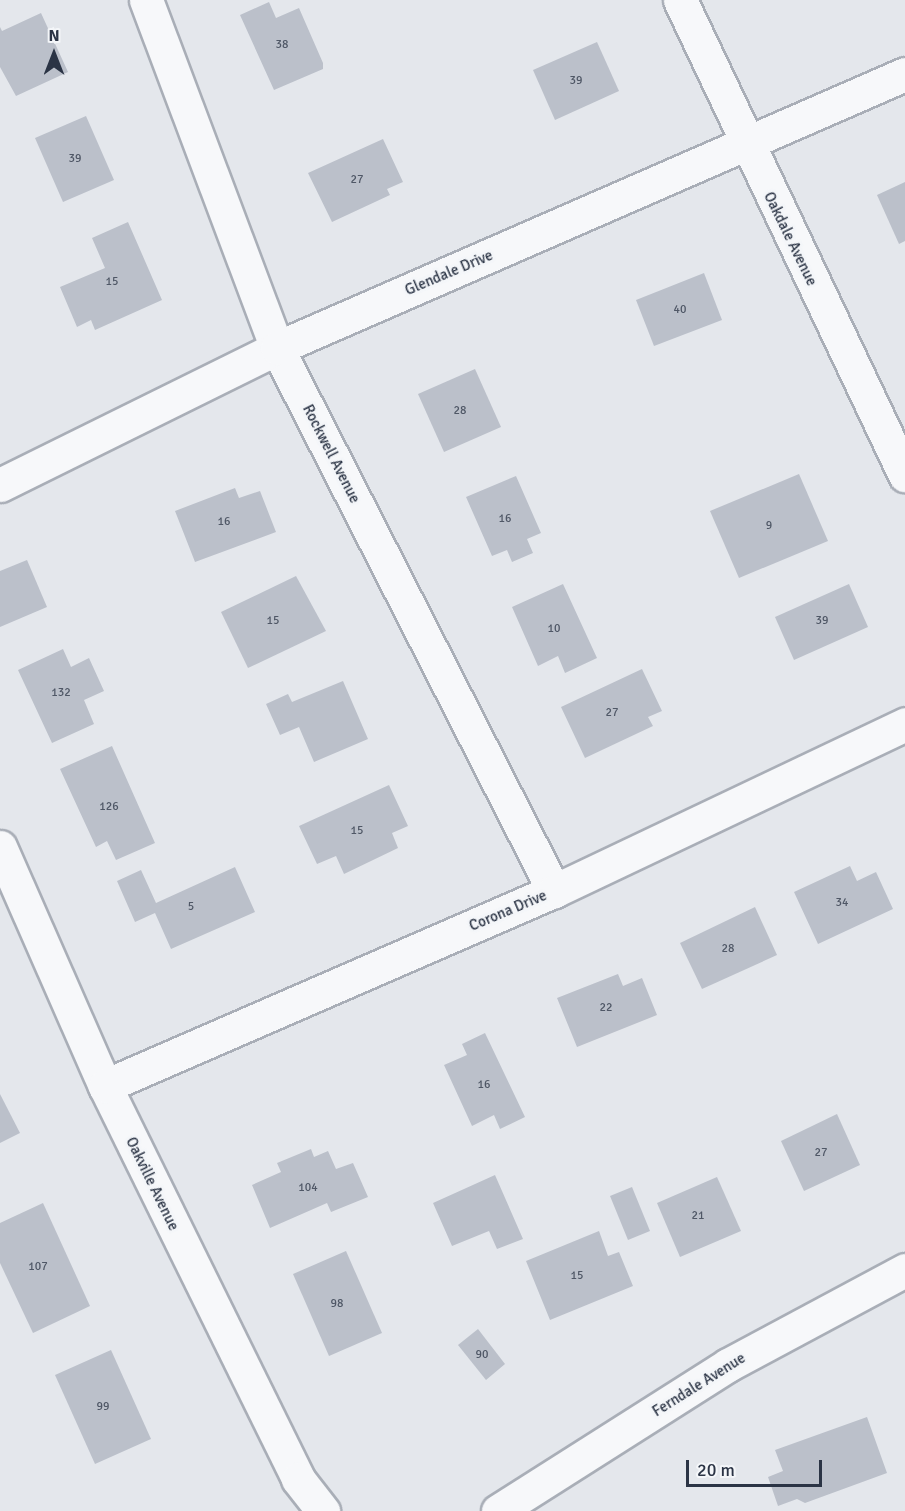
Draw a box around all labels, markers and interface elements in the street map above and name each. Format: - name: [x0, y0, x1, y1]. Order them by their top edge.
- north arrow: [24, 24, 84, 84]
- text: N: [48, 26, 60, 46]
- house number: 38: [276, 38, 288, 52]
- house number: 39: [570, 74, 582, 88]
- house number: 39: [69, 152, 81, 166]
- house number: 27: [351, 173, 363, 187]
- street label: Oakdale Avenue: [760, 189, 820, 289]
- street label: Glendale Drive: [402, 246, 496, 300]
- house number: 15: [106, 275, 118, 289]
- house number: 40: [674, 303, 686, 317]
- street label: Rockwell Avenue: [298, 402, 364, 506]
- house number: 28: [454, 404, 466, 418]
- house number: 16: [499, 512, 511, 526]
- house number: 16: [218, 515, 230, 529]
- house number: 9: [766, 519, 772, 533]
- house number: 15: [267, 614, 279, 628]
- house number: 39: [816, 614, 828, 628]
- house number: 10: [548, 622, 560, 636]
- house number: 132: [51, 686, 71, 700]
- house number: 27: [606, 706, 618, 720]
- house number: 126: [99, 800, 119, 814]
- house number: 15: [351, 824, 363, 838]
- street label: Corona Drive: [467, 887, 549, 935]
- house number: 34: [836, 896, 848, 910]
- house number: 5: [188, 900, 194, 914]
- house number: 28: [722, 942, 734, 956]
- house number: 22: [600, 1001, 612, 1015]
- house number: 16: [478, 1078, 490, 1092]
- street label: Oakville Avenue: [122, 1134, 182, 1234]
- house number: 27: [815, 1146, 827, 1160]
- house number: 104: [298, 1181, 318, 1195]
- house number: 21: [692, 1209, 704, 1223]
- house number: 107: [28, 1260, 48, 1274]
- house number: 15: [571, 1269, 583, 1283]
- house number: 98: [331, 1297, 343, 1311]
- house number: 90: [476, 1348, 488, 1362]
- street label: Ferndale Avenue: [649, 1349, 749, 1421]
- house number: 99: [97, 1400, 109, 1414]
- scale bar: [689, 1448, 826, 1486]
- text: 20 m: [697, 1459, 735, 1481]

